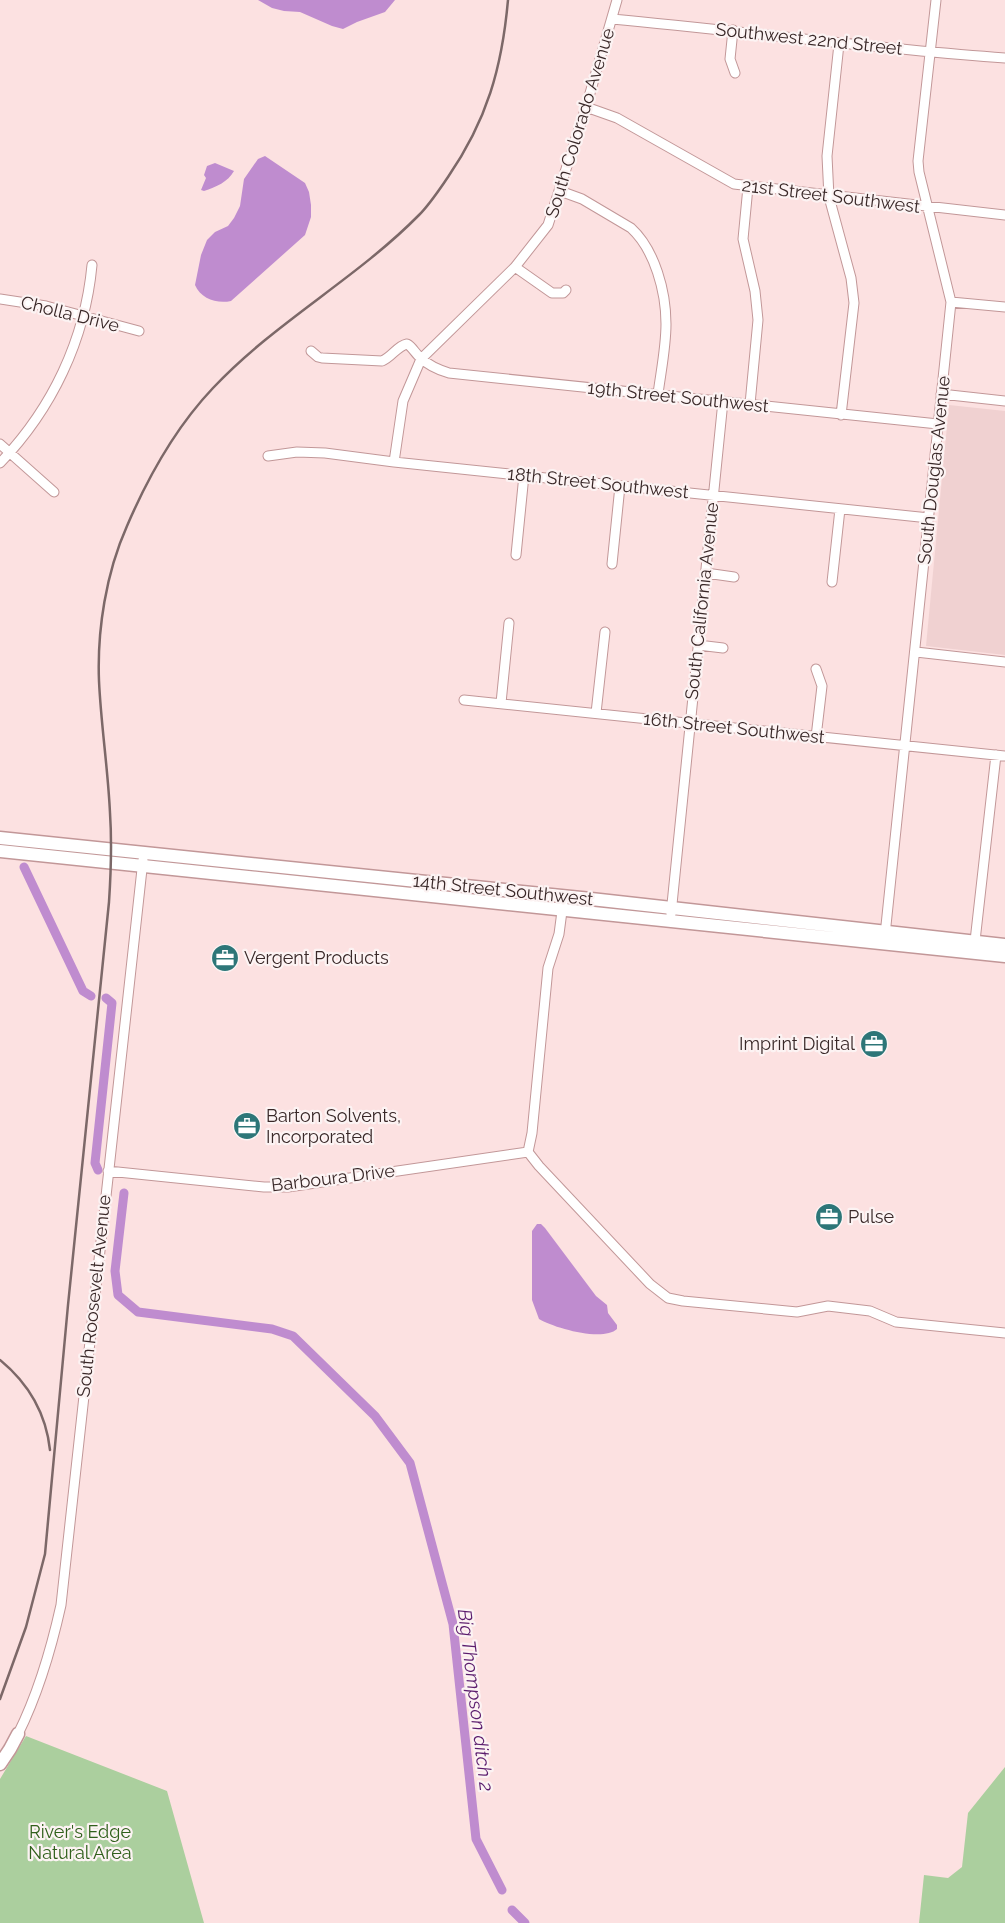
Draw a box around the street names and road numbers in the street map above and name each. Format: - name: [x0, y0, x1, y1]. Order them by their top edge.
- street label: Southwest 22nd Street: [715, 18, 904, 59]
- street label: South Colorado Avenue: [541, 25, 619, 220]
- street label: 21st Street Southwest: [741, 174, 921, 217]
- street label: Cholla Drive: [19, 291, 122, 336]
- street label: South Douglas Avenue: [913, 374, 954, 565]
- street label: 19th Street Southwest: [586, 377, 770, 416]
- street label: 18th Street Southwest: [506, 463, 690, 502]
- street label: South California Avenue: [681, 501, 722, 701]
- street label: 16th Street Southwest: [642, 708, 826, 747]
- street label: 14th Street Southwest: [412, 870, 594, 909]
- street label: Barboura Drive: [270, 1159, 396, 1195]
- street label: South Roosevelt Avenue: [72, 1193, 115, 1398]

